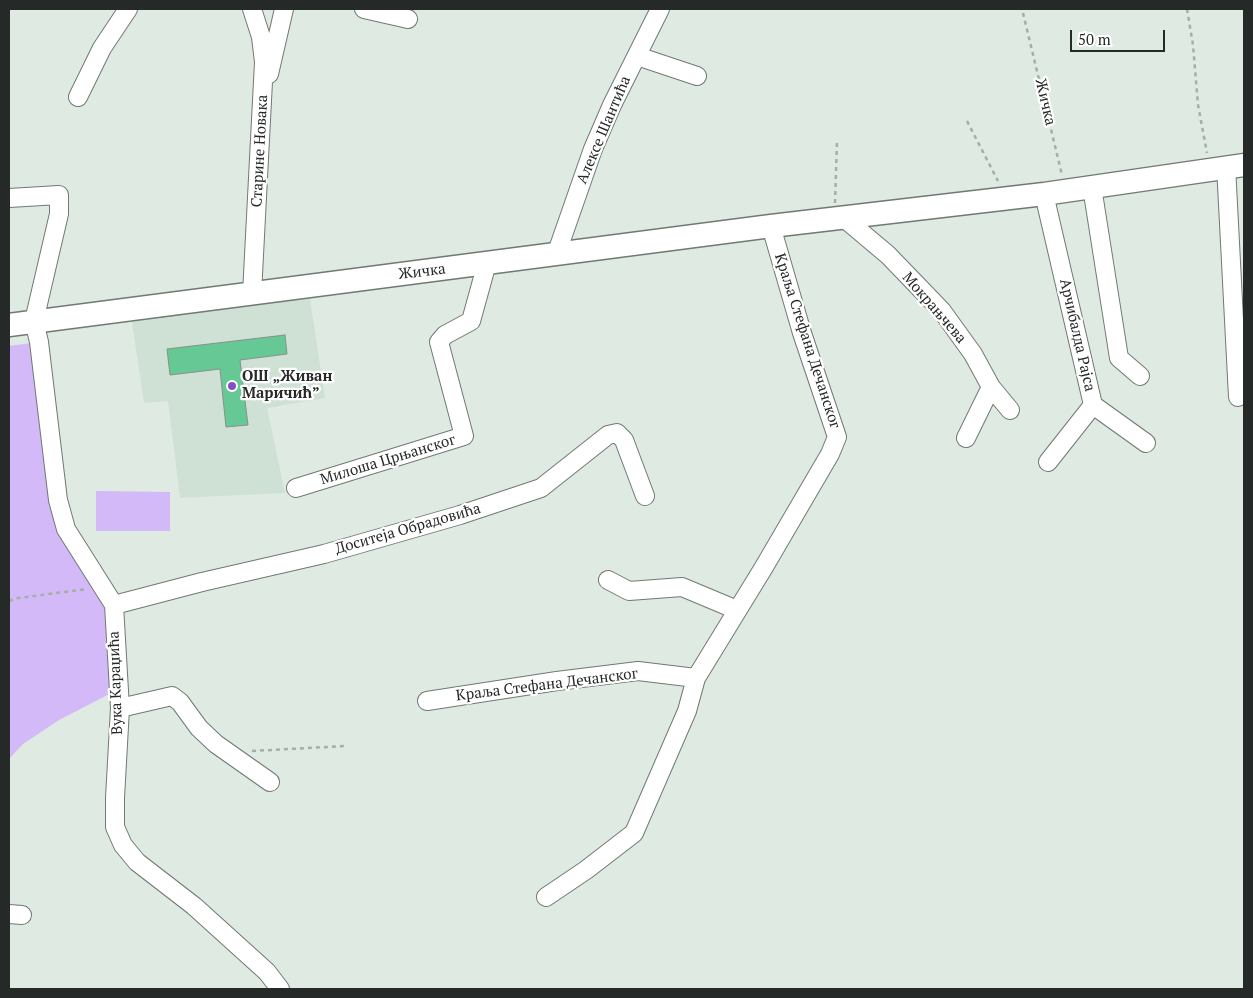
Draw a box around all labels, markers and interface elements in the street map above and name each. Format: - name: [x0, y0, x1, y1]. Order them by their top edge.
- scale bar: [1073, 20, 1168, 52]
- text: 50 m: [1078, 29, 1111, 49]
- street label: Алексе Шантића: [573, 73, 635, 187]
- street label: Жичка: [1031, 77, 1059, 127]
- street label: Старине Новака: [248, 94, 272, 208]
- street label: Краља Стефана Дечанског: [770, 251, 844, 431]
- street label: Жичка: [397, 260, 447, 284]
- street label: Мокрањчева: [898, 269, 970, 347]
- street label: Арчибалда Рајса: [1055, 277, 1099, 393]
- place label: ОШ „Живан Маричић”: [242, 368, 332, 403]
- marker: ОШ „Живан Маричић”: [226, 380, 238, 392]
- street label: Милоша Црњанског: [318, 431, 458, 489]
- street label: Доситеја Обрадовића: [333, 500, 483, 558]
- street label: Вука Караџића: [105, 631, 127, 735]
- street label: Краља Стефана Дечанског: [455, 665, 639, 705]

